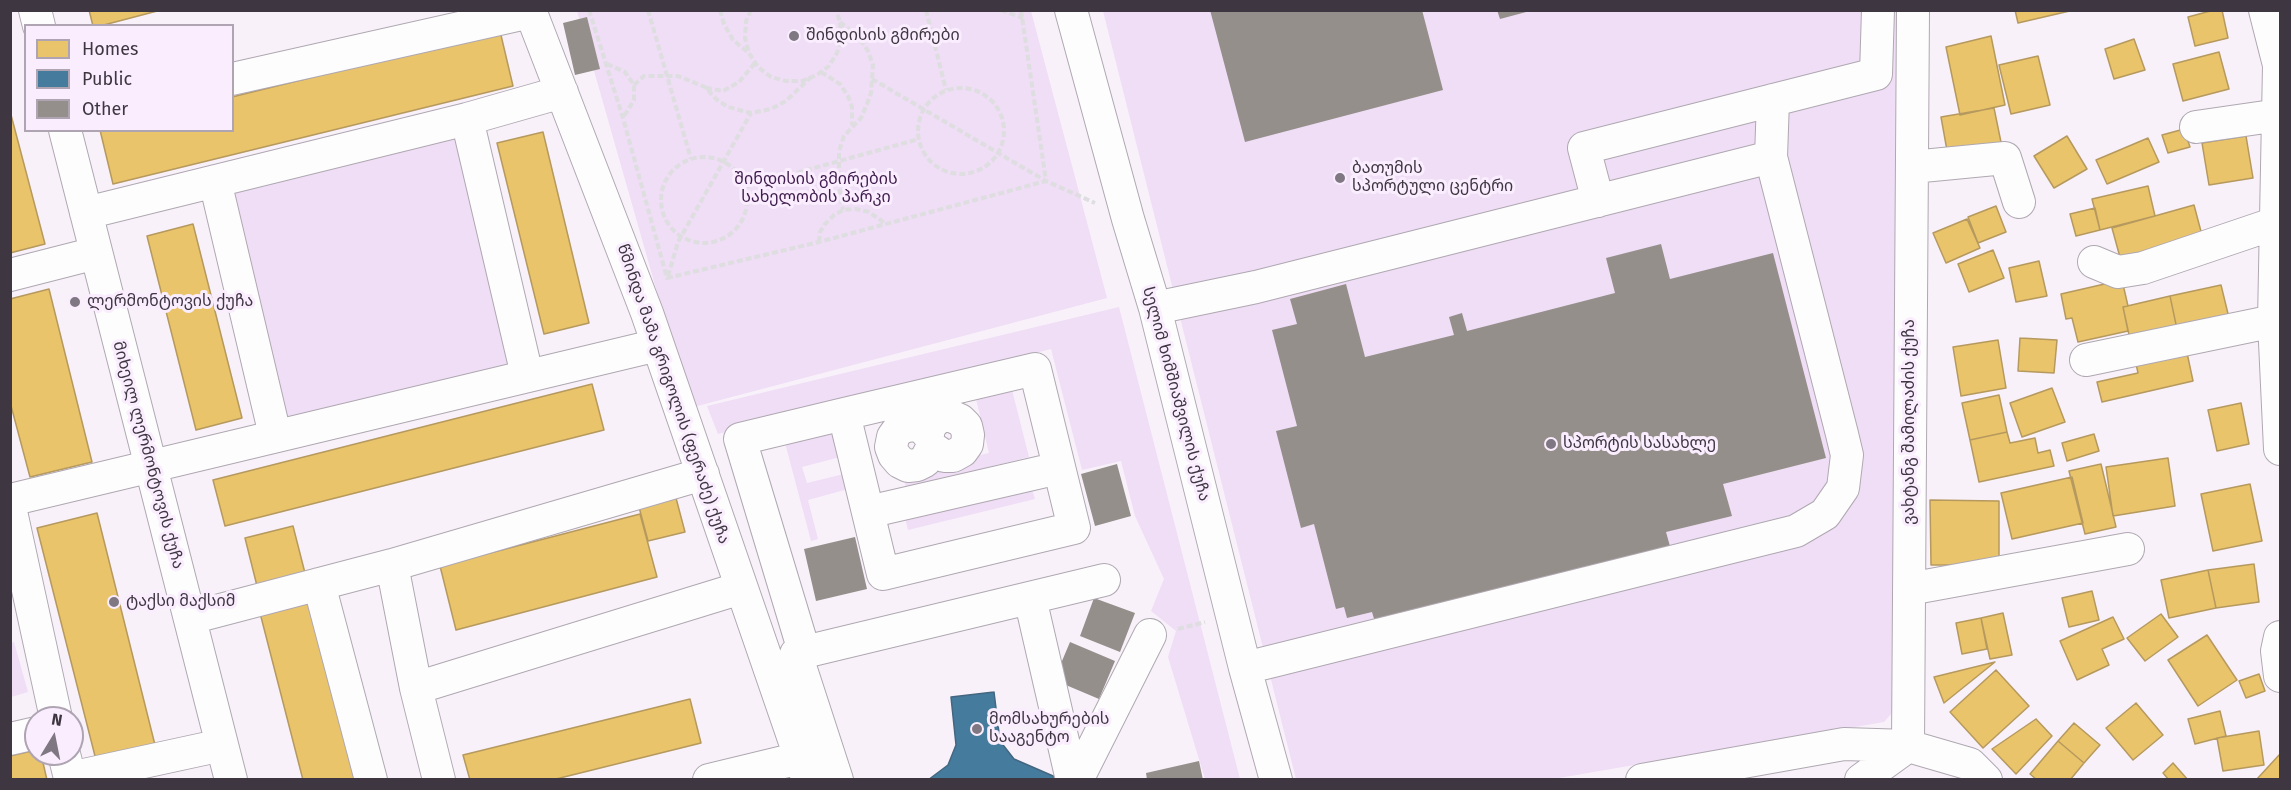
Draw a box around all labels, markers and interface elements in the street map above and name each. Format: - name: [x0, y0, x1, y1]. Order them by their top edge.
- legend: [24, 24, 234, 132]
- place label: შინდისის გმირები: [806, 26, 960, 46]
- marker: შინდისის გმირები: [787, 29, 801, 43]
- text: Homes: [82, 38, 138, 60]
- text: Public: [82, 68, 132, 90]
- text: Other: [82, 98, 128, 120]
- place label: ბათუმის სპორტული ცენტრი: [1352, 159, 1513, 197]
- park label: შინდისის გმირების სახელობის პარკი: [734, 170, 898, 208]
- marker: ბათუმის სპორტული ცენტრი: [1333, 171, 1347, 185]
- street label: წმინდა მამა გრიგოლის (ფერაძე) ქუჩა: [613, 242, 733, 546]
- street label: სელიმ ხიმშიაშვილის ქუჩა: [1138, 285, 1214, 503]
- place label: ლერმონტოვის ქუჩა: [87, 292, 253, 312]
- marker: ლერმონტოვის ქუჩა: [68, 295, 82, 309]
- street label: ვახტანგ შამილაძის ქუჩა: [1900, 319, 1920, 525]
- street label: მიხეილ ლერმონტოვის ქუჩა: [108, 339, 188, 571]
- place label: სპორტის სასახლე: [1563, 434, 1716, 454]
- marker: სპორტის სასახლე: [1544, 437, 1558, 451]
- place label: ტაქსი მაქსიმ: [126, 592, 235, 612]
- marker: ტაქსი მაქსიმ: [107, 595, 121, 609]
- north arrow: [24, 706, 84, 766]
- text: N: [50, 709, 64, 730]
- place label: მომსახურების სააგენტო: [989, 710, 1110, 748]
- marker: მომსახურების სააგენტო: [970, 722, 984, 736]

